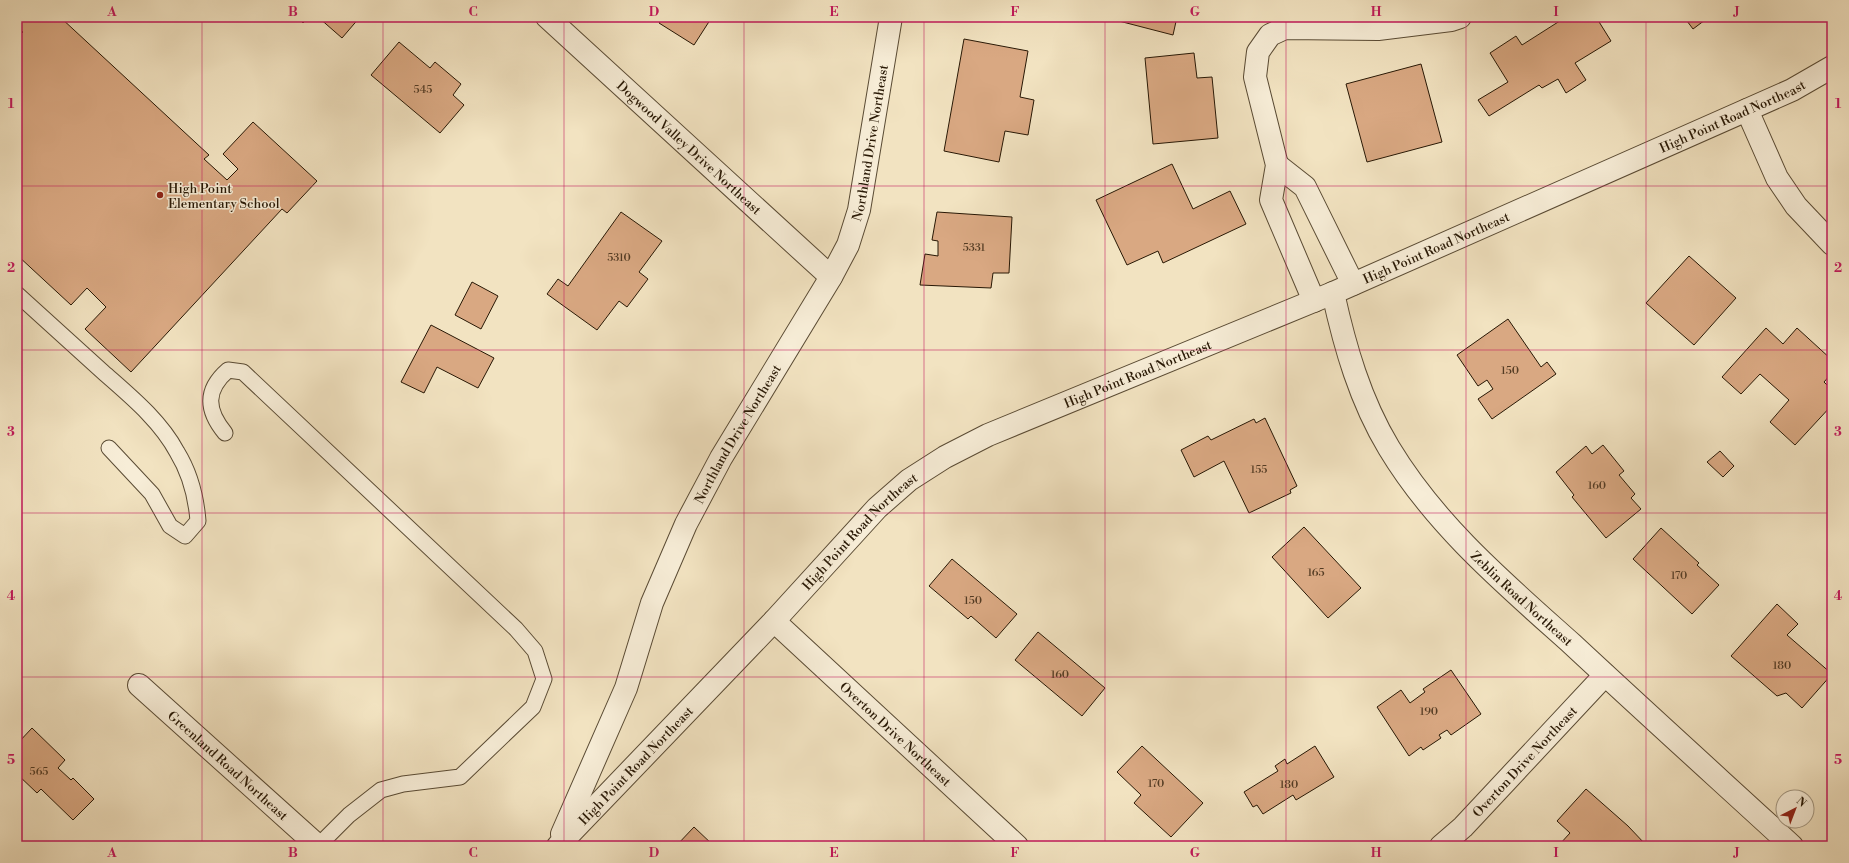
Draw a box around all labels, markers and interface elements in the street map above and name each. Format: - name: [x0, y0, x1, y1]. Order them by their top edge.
- text: A: [106, 4, 117, 20]
- text: B: [288, 4, 298, 20]
- text: C: [468, 4, 478, 20]
- text: D: [649, 4, 659, 20]
- text: E: [829, 4, 839, 20]
- text: F: [1010, 4, 1020, 20]
- text: G: [1190, 4, 1201, 20]
- text: H: [1371, 4, 1382, 20]
- text: I: [1553, 4, 1559, 20]
- text: J: [1732, 4, 1740, 20]
- street label: Northland Drive Northeast: [849, 63, 892, 223]
- street label: High Point Road Northeast: [1657, 77, 1809, 157]
- street label: Dogwood Valley Drive Northeast: [613, 78, 765, 219]
- house number: 545: [414, 83, 432, 97]
- text: 1: [8, 96, 15, 112]
- text: 1: [1835, 96, 1842, 112]
- place label: High Point Elementary School: [168, 181, 280, 212]
- marker: High Point Elementary School: [155, 190, 165, 200]
- street label: High Point Road Northeast: [1361, 209, 1512, 288]
- house number: 5331: [963, 241, 986, 255]
- house number: 5310: [607, 251, 631, 265]
- text: 2: [7, 260, 15, 276]
- text: 2: [1834, 260, 1842, 276]
- street label: High Point Road Northeast: [1062, 337, 1214, 412]
- street label: Northland Drive Northeast: [691, 362, 785, 507]
- house number: 150: [1501, 364, 1519, 378]
- text: 3: [7, 424, 15, 440]
- text: 3: [1834, 424, 1842, 440]
- house number: 155: [1251, 463, 1267, 477]
- street label: High Point Road Northeast: [799, 470, 921, 594]
- house number: 160: [1588, 479, 1606, 493]
- street label: Zeblin Road Northeast: [1467, 548, 1576, 650]
- house number: 165: [1307, 566, 1325, 580]
- house number: 170: [1671, 569, 1687, 583]
- text: 4: [7, 588, 16, 604]
- text: 4: [1834, 588, 1843, 604]
- house number: 150: [964, 594, 982, 608]
- house number: 180: [1773, 659, 1791, 673]
- house number: 160: [1051, 668, 1069, 682]
- street label: Overton Drive Northeast: [836, 679, 954, 790]
- street label: High Point Road Northeast: [576, 703, 697, 829]
- street label: Overton Drive Northeast: [1469, 703, 1581, 821]
- house number: 190: [1420, 705, 1438, 719]
- street label: Greenland Road Northeast: [164, 708, 291, 824]
- text: 5: [7, 752, 15, 768]
- text: 5: [1834, 752, 1842, 768]
- house number: 565: [30, 765, 48, 779]
- house number: 170: [1148, 777, 1164, 791]
- house number: 180: [1280, 778, 1298, 792]
- north arrow: [1775, 789, 1815, 829]
- text: N: [1793, 794, 1809, 811]
- text: A: [106, 845, 117, 861]
- text: B: [288, 845, 298, 861]
- text: C: [468, 845, 478, 861]
- text: D: [649, 845, 659, 861]
- text: E: [829, 845, 839, 861]
- text: F: [1010, 845, 1020, 861]
- text: G: [1190, 845, 1201, 861]
- text: H: [1371, 845, 1382, 861]
- text: I: [1553, 845, 1559, 861]
- text: J: [1732, 845, 1740, 861]

